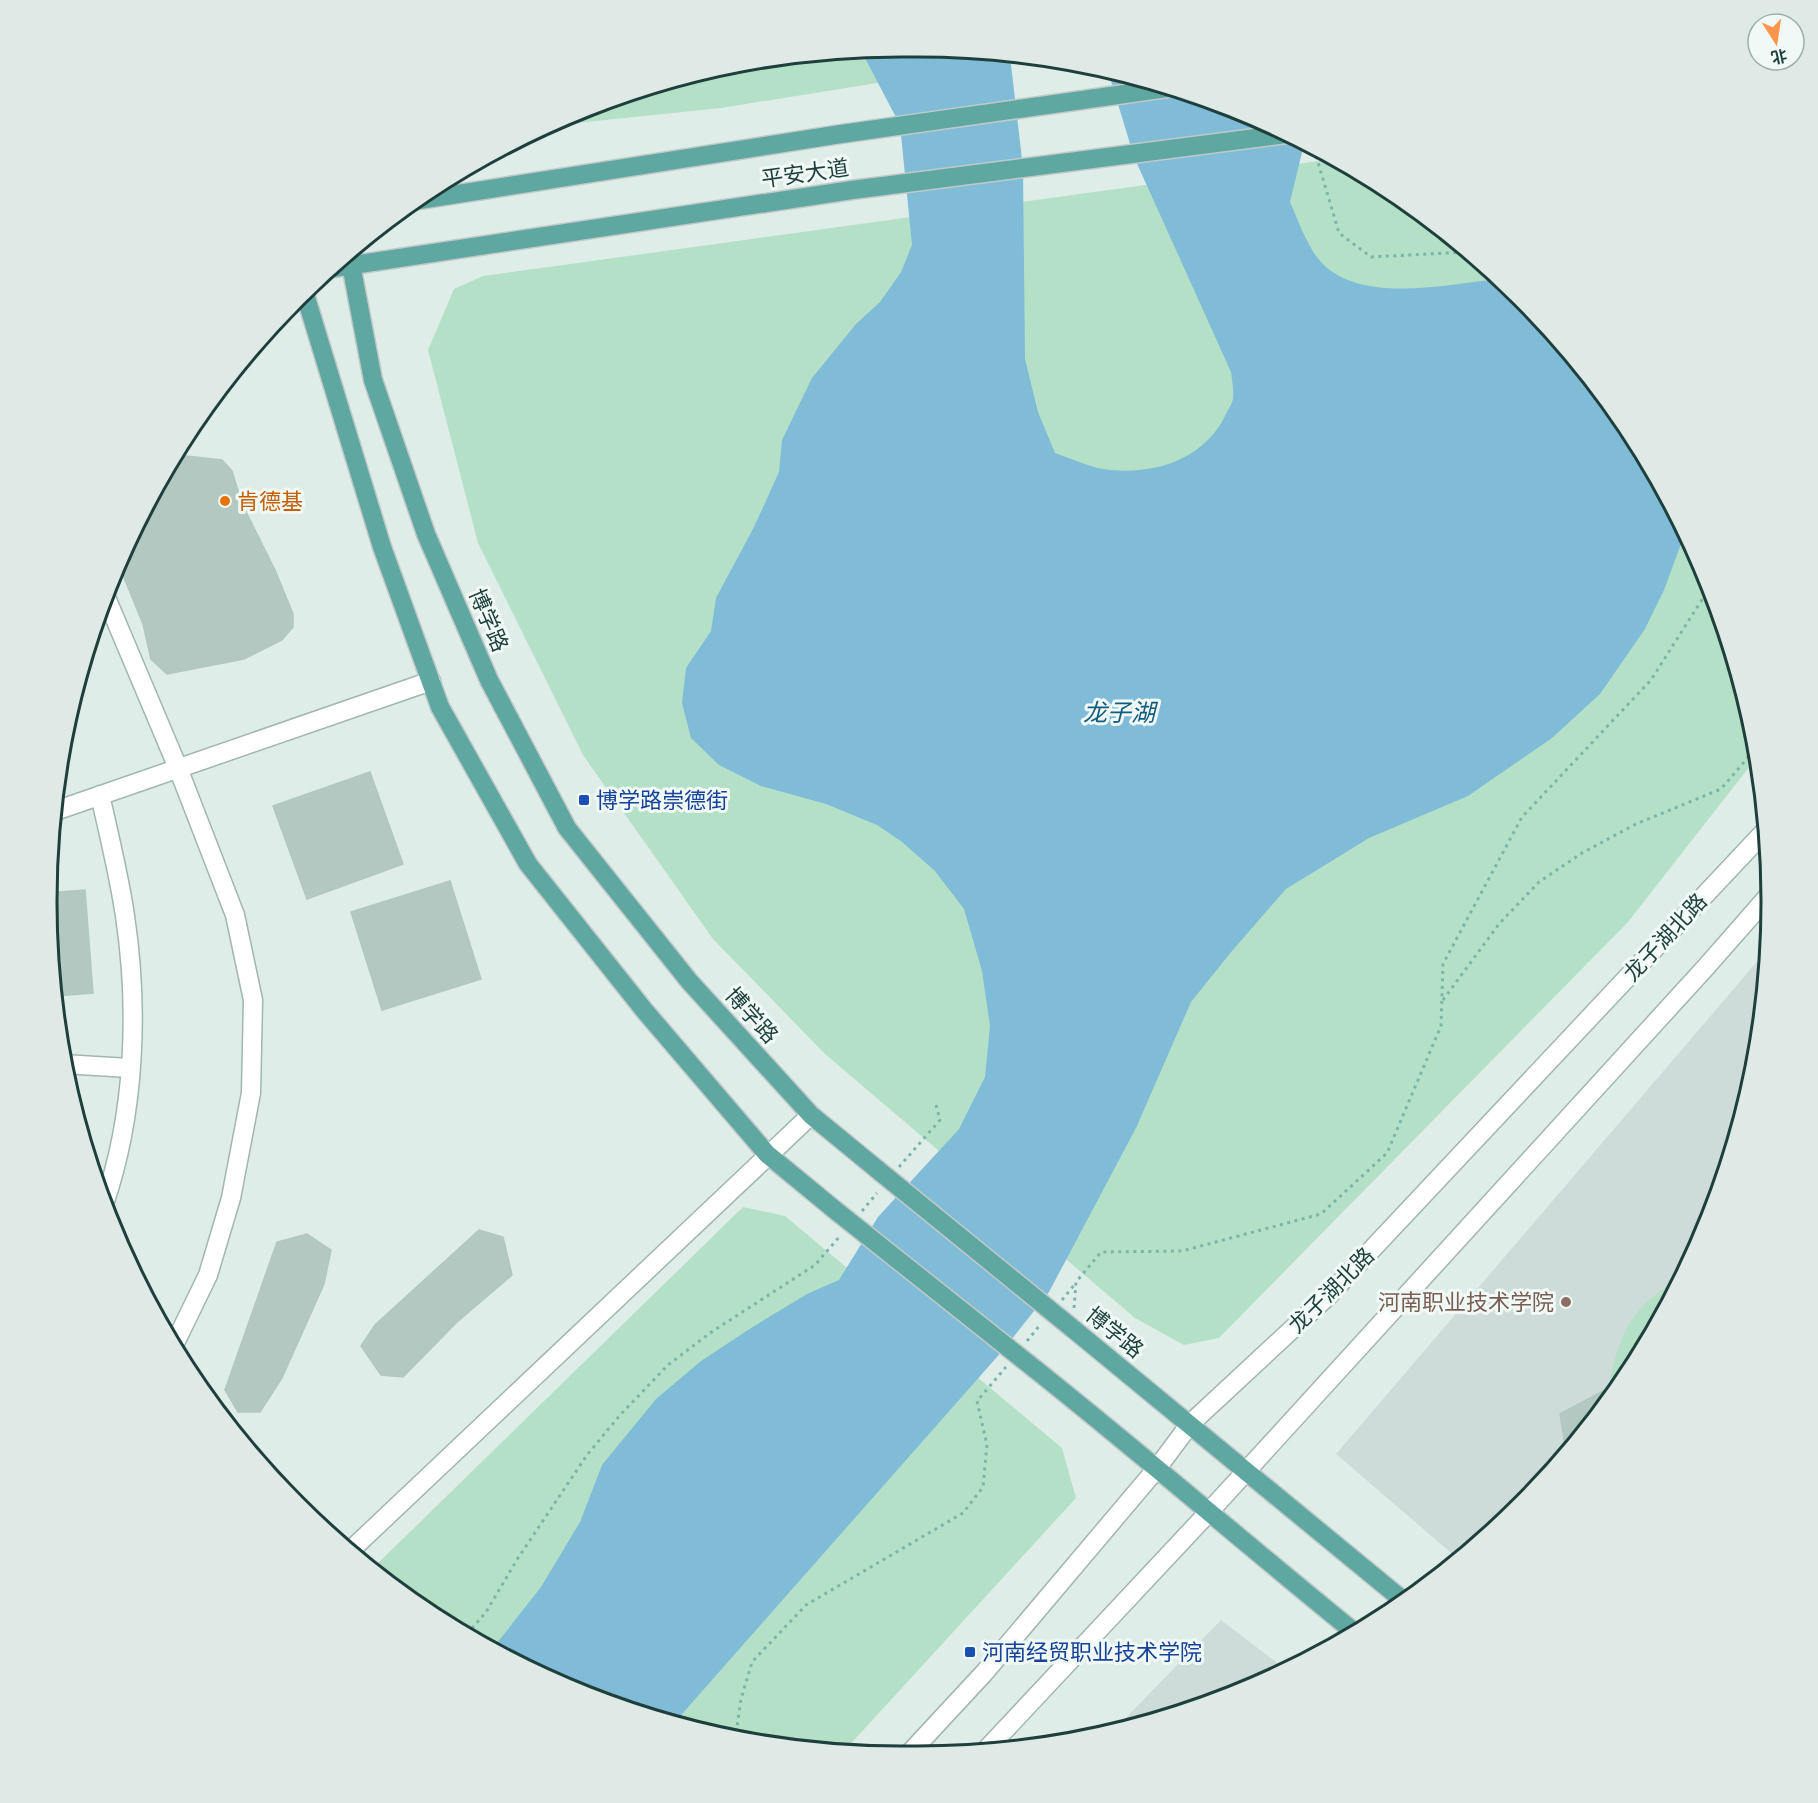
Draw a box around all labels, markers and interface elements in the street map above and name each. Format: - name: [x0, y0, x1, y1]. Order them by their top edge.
- north arrow: [1746, 12, 1806, 72]
- text: 北: [1769, 45, 1789, 68]
- street label: 平安大道: [759, 153, 851, 193]
- place label: 肯德基: [237, 487, 303, 515]
- marker: 肯德基: [218, 494, 232, 508]
- street label: 博学路: [463, 584, 515, 656]
- water label: 龙子湖: [1083, 697, 1159, 728]
- place label: 博学路崇德街: [596, 786, 728, 814]
- marker: 博学路崇德街: [577, 793, 591, 807]
- street label: 龙子湖北路: [1617, 887, 1713, 987]
- street label: 博学路: [720, 981, 784, 1049]
- street label: 龙子湖北路: [1282, 1241, 1380, 1339]
- place label: 河南职业技术学院: [1378, 1288, 1554, 1316]
- marker: 河南职业技术学院: [1559, 1295, 1573, 1309]
- street label: 博学路: [1081, 1300, 1149, 1364]
- place label: 河南经贸职业技术学院: [982, 1638, 1202, 1666]
- marker: 河南经贸职业技术学院: [963, 1645, 977, 1659]

